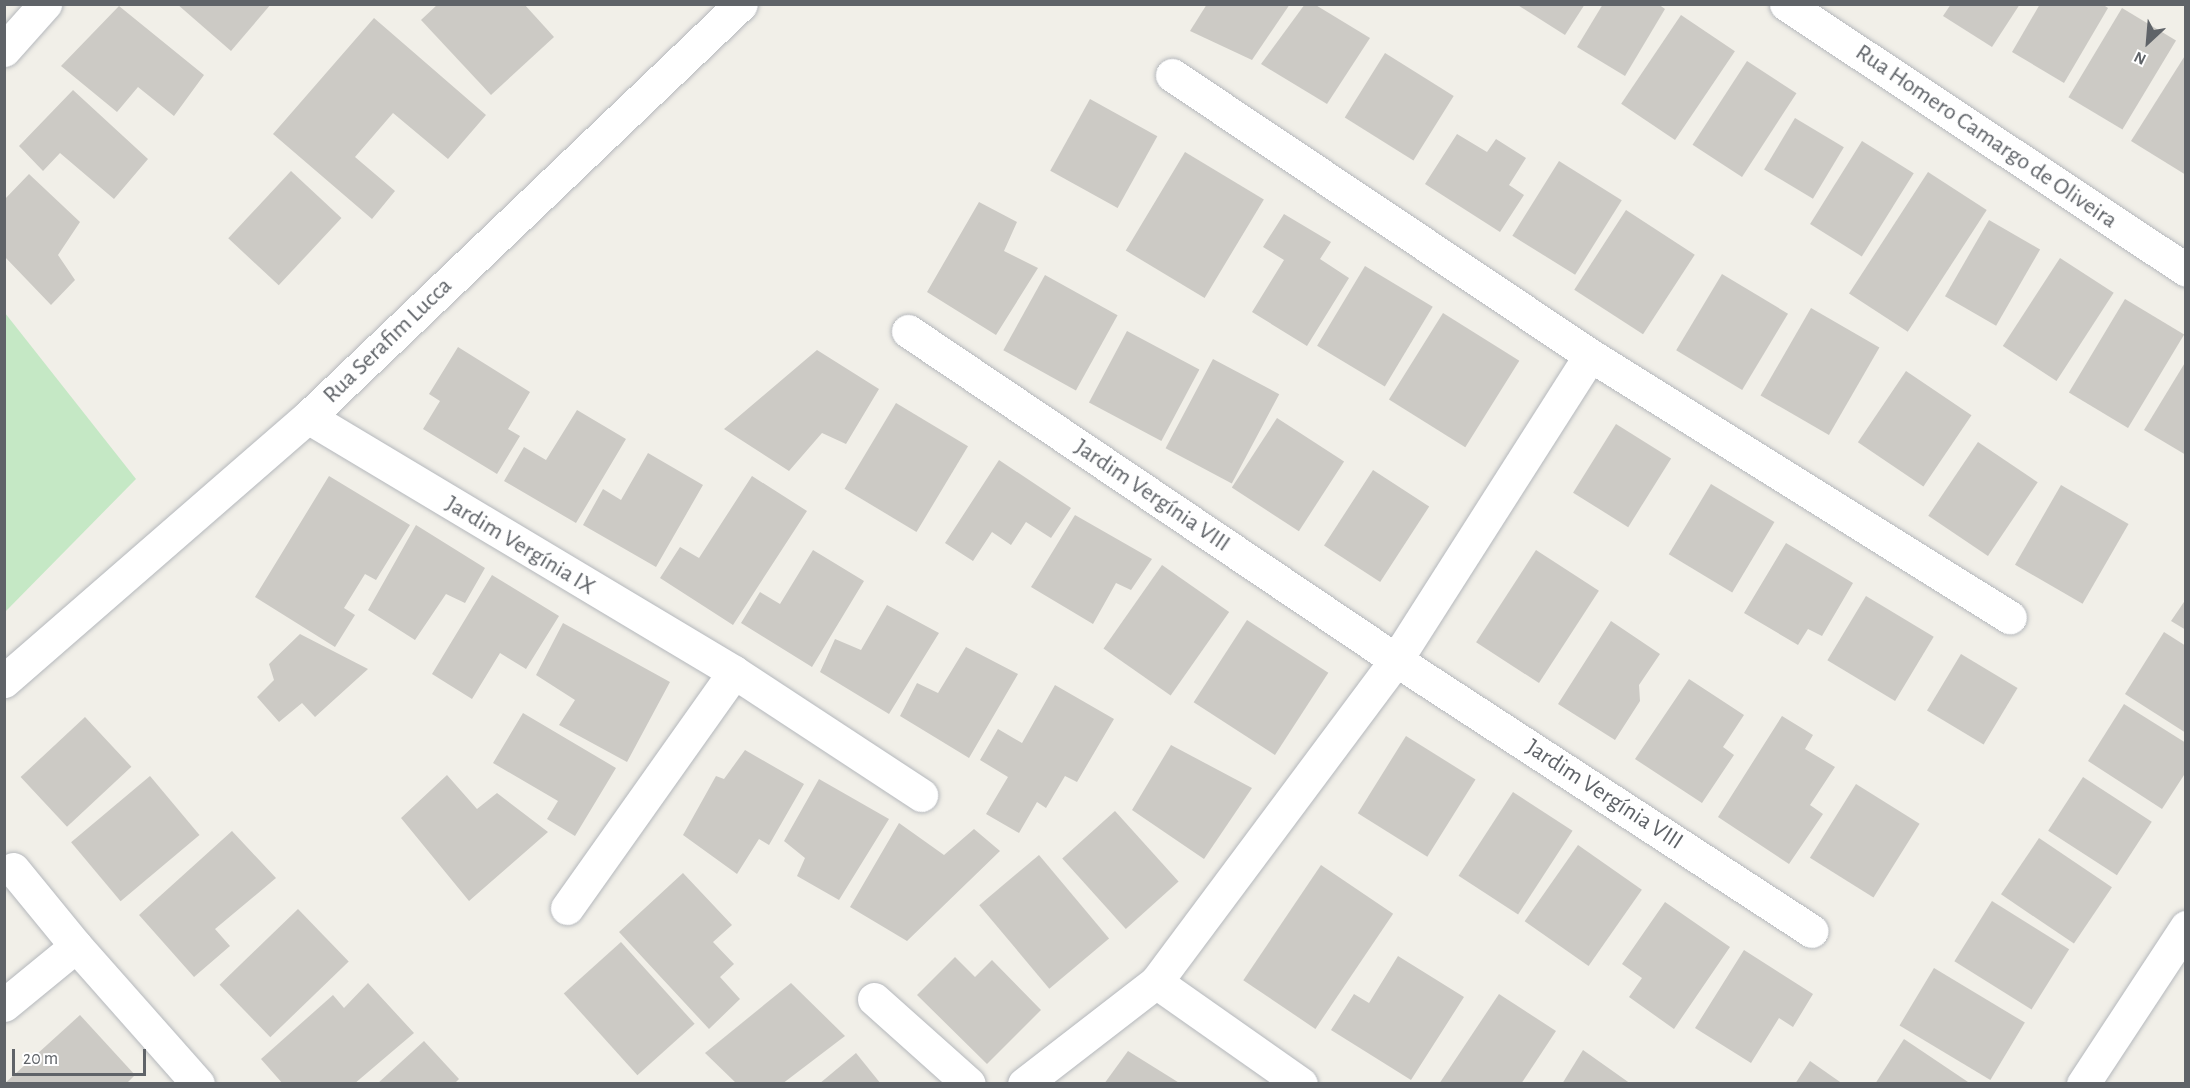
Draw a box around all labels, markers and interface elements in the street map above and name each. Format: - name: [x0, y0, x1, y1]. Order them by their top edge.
- north arrow: [2118, 12, 2178, 72]
- street label: Rua Homero Camargo de Oliveira: [1850, 38, 2122, 236]
- text: N: [2132, 49, 2149, 68]
- street label: Rua Serafim Lucca: [317, 272, 459, 410]
- street label: Jardim Vergínia VIII: [1069, 433, 1235, 559]
- street label: Jardim Vergínia IX: [440, 490, 600, 602]
- street label: Jardim Vergínia VIII: [1520, 733, 1688, 857]
- scale bar: [15, 1037, 148, 1075]
- text: 20 m: [23, 1050, 58, 1068]

